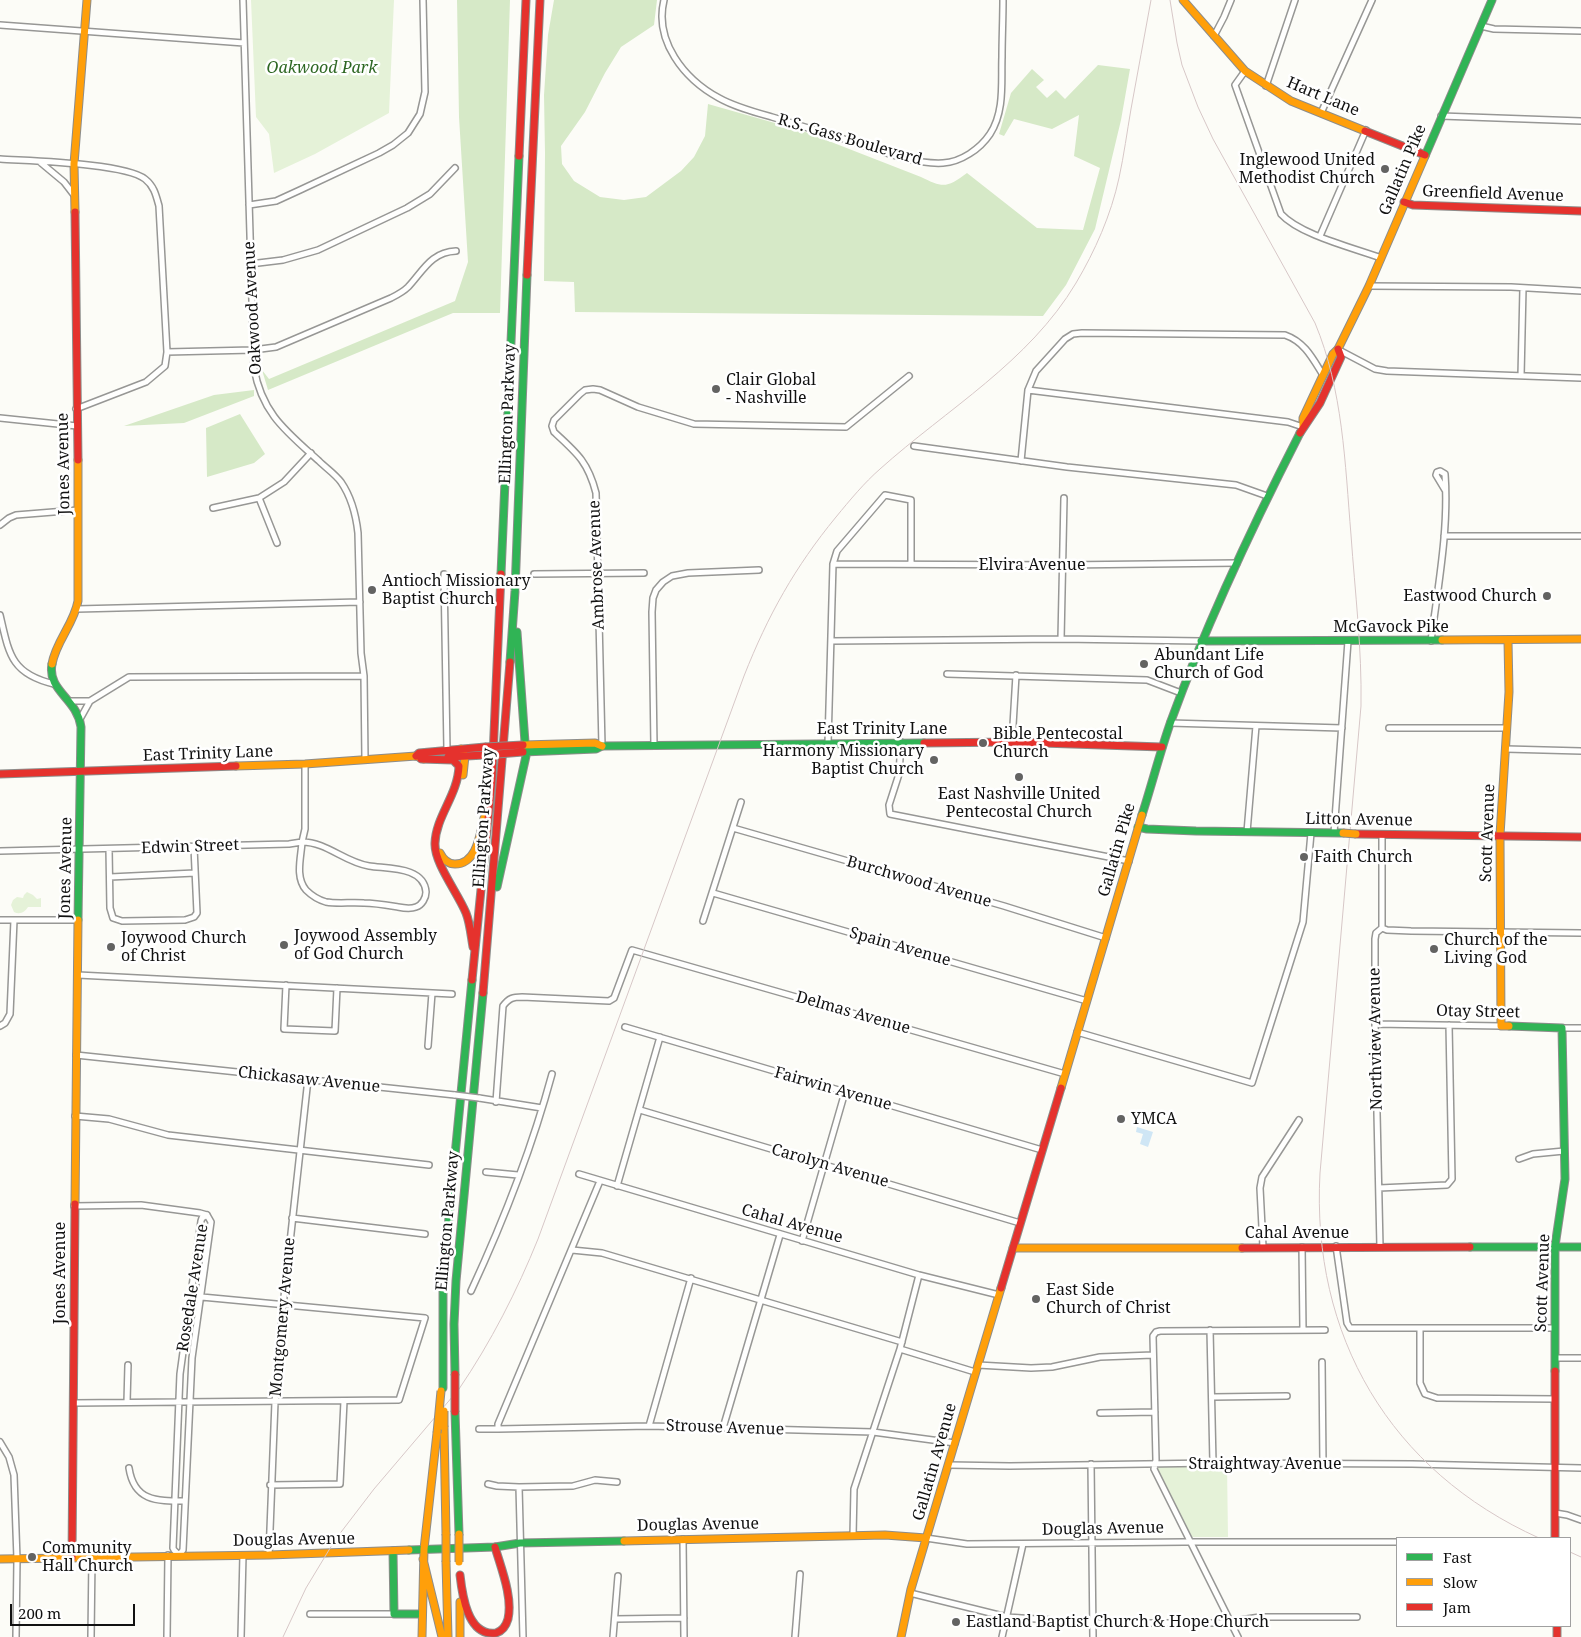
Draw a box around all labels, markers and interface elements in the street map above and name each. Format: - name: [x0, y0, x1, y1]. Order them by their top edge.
- park label: Oakwood Park: [267, 58, 377, 78]
- street label: Hart Lane: [1284, 73, 1362, 121]
- street label: R.S. Gass Boulevard: [776, 110, 924, 170]
- street label: Gallatin Pike: [1375, 122, 1431, 218]
- place label: Inglewood United Methodist Church: [1239, 150, 1375, 188]
- marker: Inglewood United Methodist Church: [1379, 163, 1391, 175]
- street label: Greenfield Avenue: [1422, 182, 1564, 206]
- street label: Oakwood Avenue: [240, 241, 266, 375]
- street label: Ellington Parkway: [496, 344, 520, 484]
- place label: Clair Global - Nashville: [726, 370, 816, 408]
- marker: Clair Global - Nashville: [710, 383, 722, 395]
- street label: Jones Avenue: [54, 413, 74, 515]
- street label: Ambrose Avenue: [585, 500, 609, 630]
- street label: Elvira Avenue: [979, 555, 1085, 575]
- place label: Antioch Missionary Baptist Church: [382, 571, 531, 609]
- marker: Antioch Missionary Baptist Church: [366, 584, 378, 596]
- place label: Eastwood Church: [1403, 586, 1537, 606]
- marker: Eastwood Church: [1541, 590, 1553, 602]
- street label: McGavock Pike: [1333, 617, 1449, 637]
- place label: Abundant Life Church of God: [1154, 645, 1264, 683]
- marker: Abundant Life Church of God: [1138, 658, 1150, 670]
- street label: East Trinity Lane: [817, 719, 947, 739]
- place label: Bible Pentecostal Church: [993, 724, 1123, 762]
- marker: Bible Pentecostal Church: [977, 737, 989, 749]
- place label: Harmony Missionary Baptist Church: [762, 741, 924, 779]
- street label: East Trinity Lane: [142, 742, 274, 766]
- street label: Ellington Parkway: [470, 747, 498, 889]
- marker: Harmony Missionary Baptist Church: [928, 754, 940, 766]
- marker: East Nashville United Pentecostal Church: [1013, 771, 1025, 783]
- street label: Scott Avenue: [1477, 783, 1499, 883]
- place label: East Nashville United Pentecostal Church: [938, 784, 1100, 822]
- street label: Gallatin Pike: [1094, 801, 1140, 899]
- street label: Litton Avenue: [1305, 809, 1413, 831]
- street label: Jones Avenue: [56, 817, 76, 919]
- street label: Edwin Street: [141, 836, 239, 858]
- place label: Faith Church: [1314, 847, 1413, 867]
- marker: Faith Church: [1298, 851, 1310, 863]
- street label: Burchwood Avenue: [844, 852, 994, 912]
- street label: Spain Avenue: [847, 923, 953, 971]
- place label: Joywood Assembly of God Church: [294, 926, 437, 964]
- place label: Joywood Church of Christ: [121, 928, 247, 966]
- place label: Church of the Living God: [1444, 930, 1548, 968]
- marker: Joywood Assembly of God Church: [278, 939, 290, 951]
- marker: Joywood Church of Christ: [105, 941, 117, 953]
- marker: Church of the Living God: [1428, 943, 1440, 955]
- street label: Northview Avenue: [1365, 967, 1387, 1111]
- street label: Delmas Avenue: [794, 988, 912, 1038]
- street label: Otay Street: [1436, 1002, 1520, 1022]
- street label: Chickasaw Avenue: [237, 1063, 381, 1097]
- street label: Fairwin Avenue: [772, 1063, 894, 1115]
- place label: YMCA: [1131, 1109, 1177, 1129]
- marker: YMCA: [1115, 1113, 1127, 1125]
- street label: Carolyn Avenue: [769, 1140, 891, 1192]
- street label: Ellington Parkway: [432, 1150, 464, 1292]
- street label: Cahal Avenue: [739, 1200, 845, 1248]
- street label: Jones Avenue: [50, 1222, 70, 1324]
- street label: Rosedale Avenue: [173, 1223, 213, 1353]
- street label: Cahal Avenue: [1245, 1223, 1349, 1243]
- street label: Scott Avenue: [1532, 1233, 1554, 1333]
- street label: Montgomery Avenue: [266, 1237, 300, 1397]
- place label: East Side Church of Christ: [1046, 1280, 1171, 1318]
- marker: East Side Church of Christ: [1030, 1293, 1042, 1305]
- street label: Gallatin Avenue: [909, 1401, 961, 1523]
- street label: Strouse Avenue: [666, 1416, 784, 1440]
- street label: Straightway Avenue: [1189, 1454, 1341, 1474]
- street label: Douglas Avenue: [637, 1514, 759, 1536]
- street label: Douglas Avenue: [1042, 1518, 1164, 1540]
- street label: Douglas Avenue: [233, 1529, 355, 1551]
- legend: [1396, 1537, 1571, 1627]
- place label: Community Hall Church: [42, 1538, 133, 1576]
- text: Fast: [1443, 1547, 1472, 1567]
- marker: Community Hall Church: [26, 1551, 38, 1563]
- text: Slow: [1443, 1572, 1477, 1592]
- scale bar: [12, 1594, 138, 1626]
- text: Jam: [1443, 1597, 1471, 1617]
- text: 200 m: [18, 1603, 61, 1623]
- place label: Eastland Baptist Church & Hope Church: [966, 1612, 1269, 1632]
- marker: Eastland Baptist Church & Hope Church: [950, 1616, 962, 1628]

